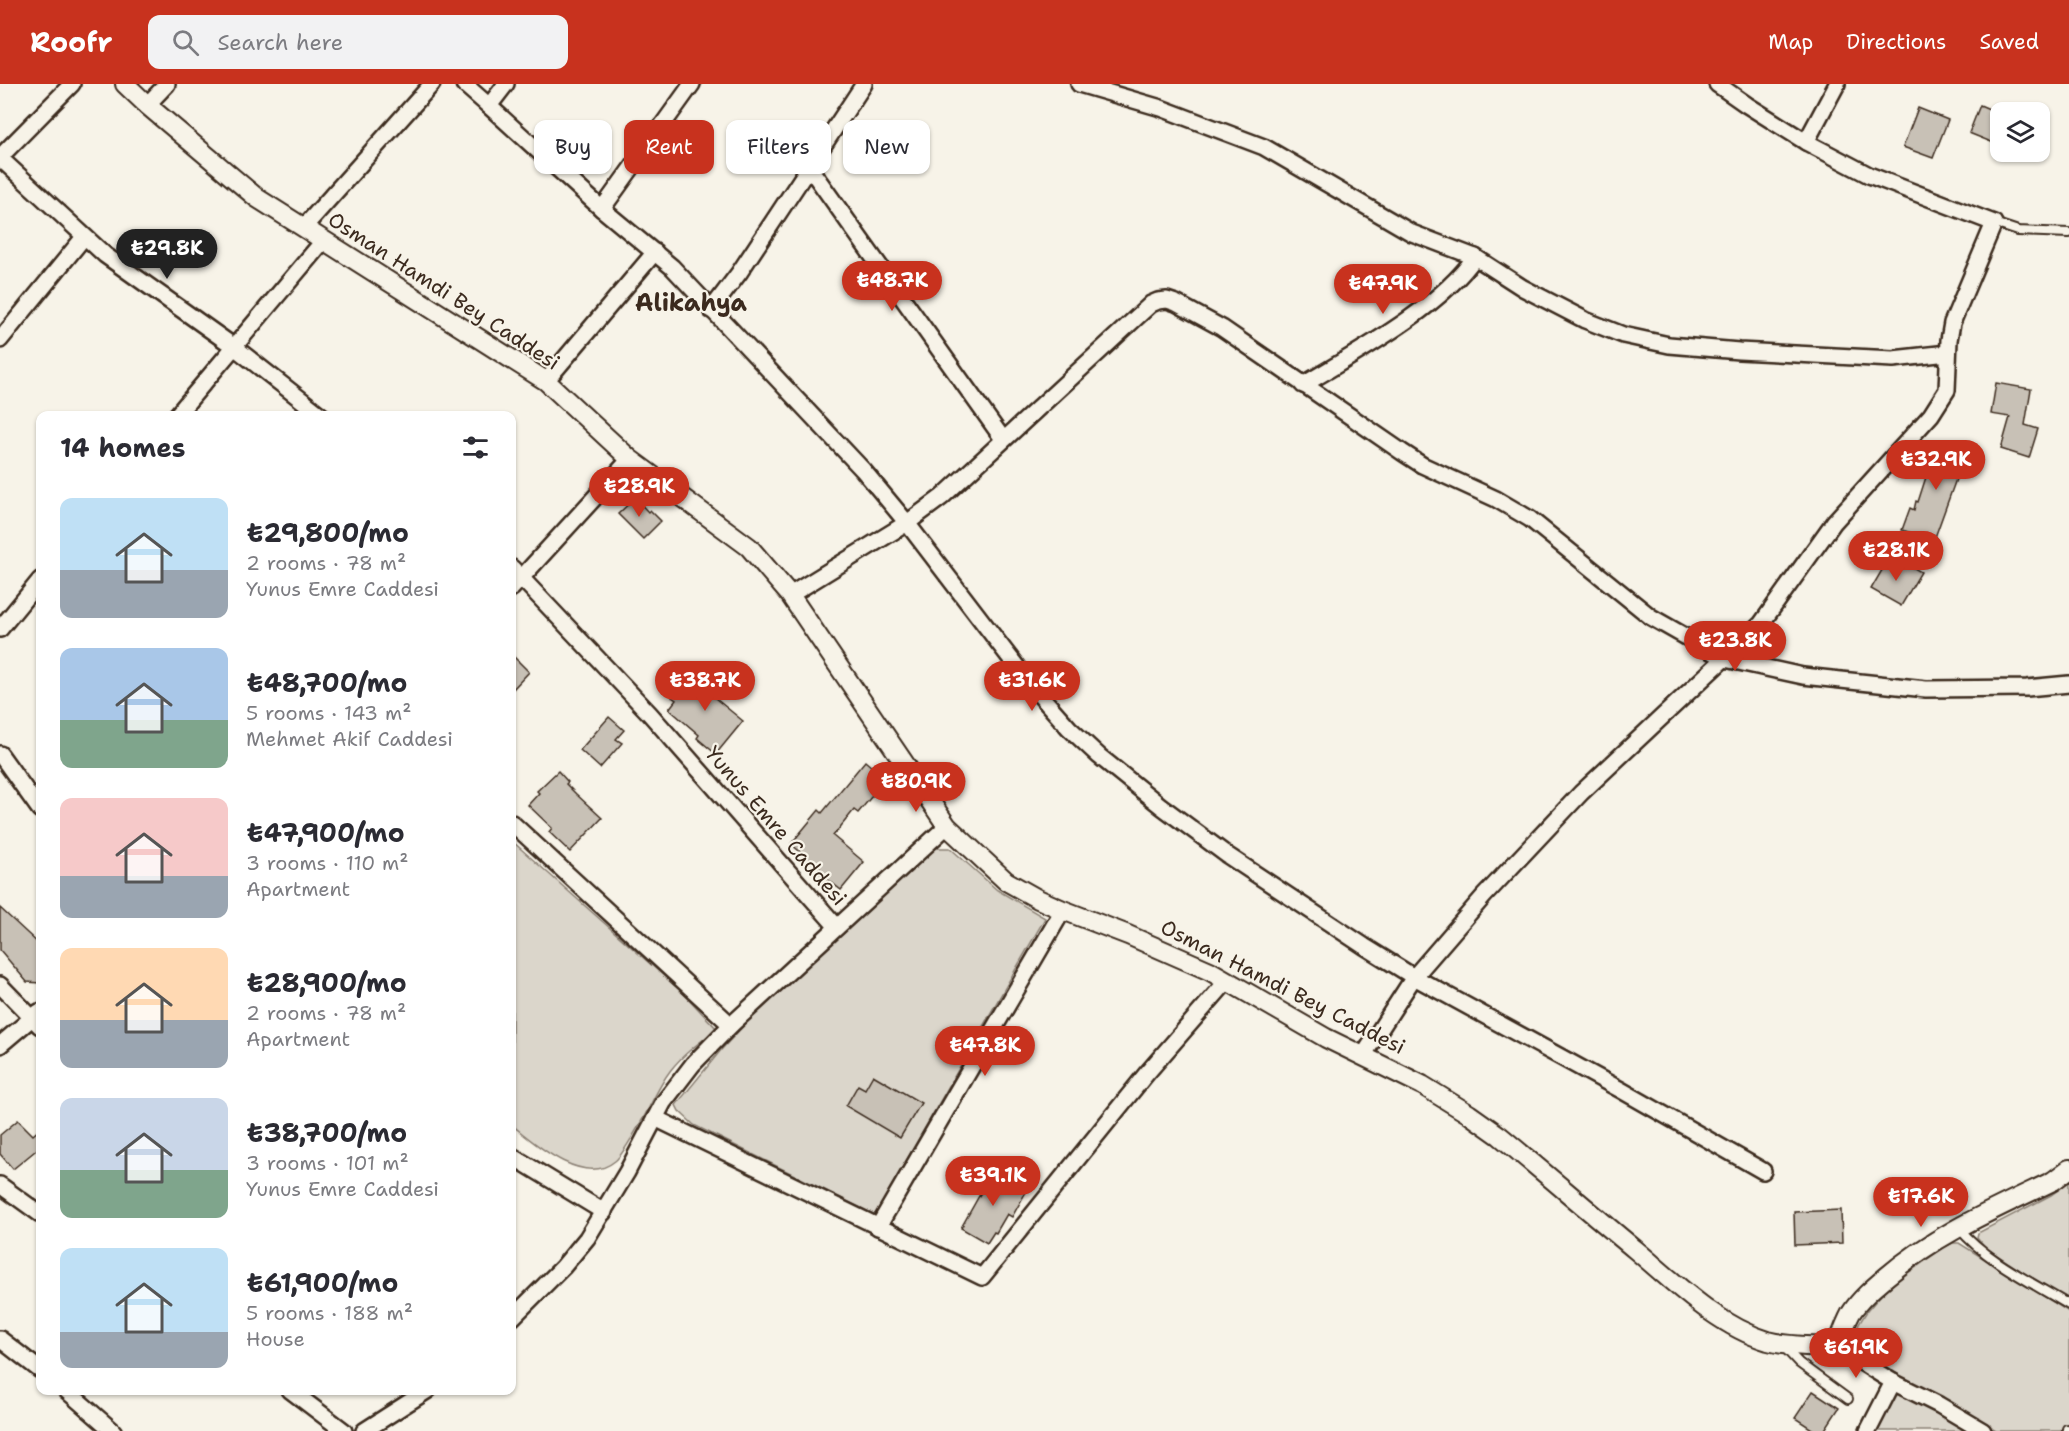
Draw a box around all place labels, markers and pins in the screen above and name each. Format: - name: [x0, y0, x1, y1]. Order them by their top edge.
- pin: ₺29.8K: [118, 229, 216, 280]
- pin: ₺48.7K: [843, 261, 941, 312]
- pin: ₺47.9K: [1334, 264, 1432, 315]
- pin: ₺32.9K: [1887, 440, 1985, 491]
- pin: ₺28.9K: [590, 467, 688, 518]
- pin: ₺28.1K: [1847, 531, 1945, 582]
- pin: ₺23.8K: [1686, 621, 1784, 672]
- pin: ₺38.7K: [656, 661, 754, 712]
- pin: ₺31.6K: [983, 661, 1081, 712]
- pin: ₺80.9K: [867, 762, 965, 813]
- pin: ₺47.8K: [936, 1026, 1034, 1077]
- pin: ₺39.1K: [944, 1156, 1042, 1207]
- pin: ₺17.6K: [1872, 1177, 1970, 1228]
- pin: ₺61.9K: [1807, 1328, 1905, 1379]

